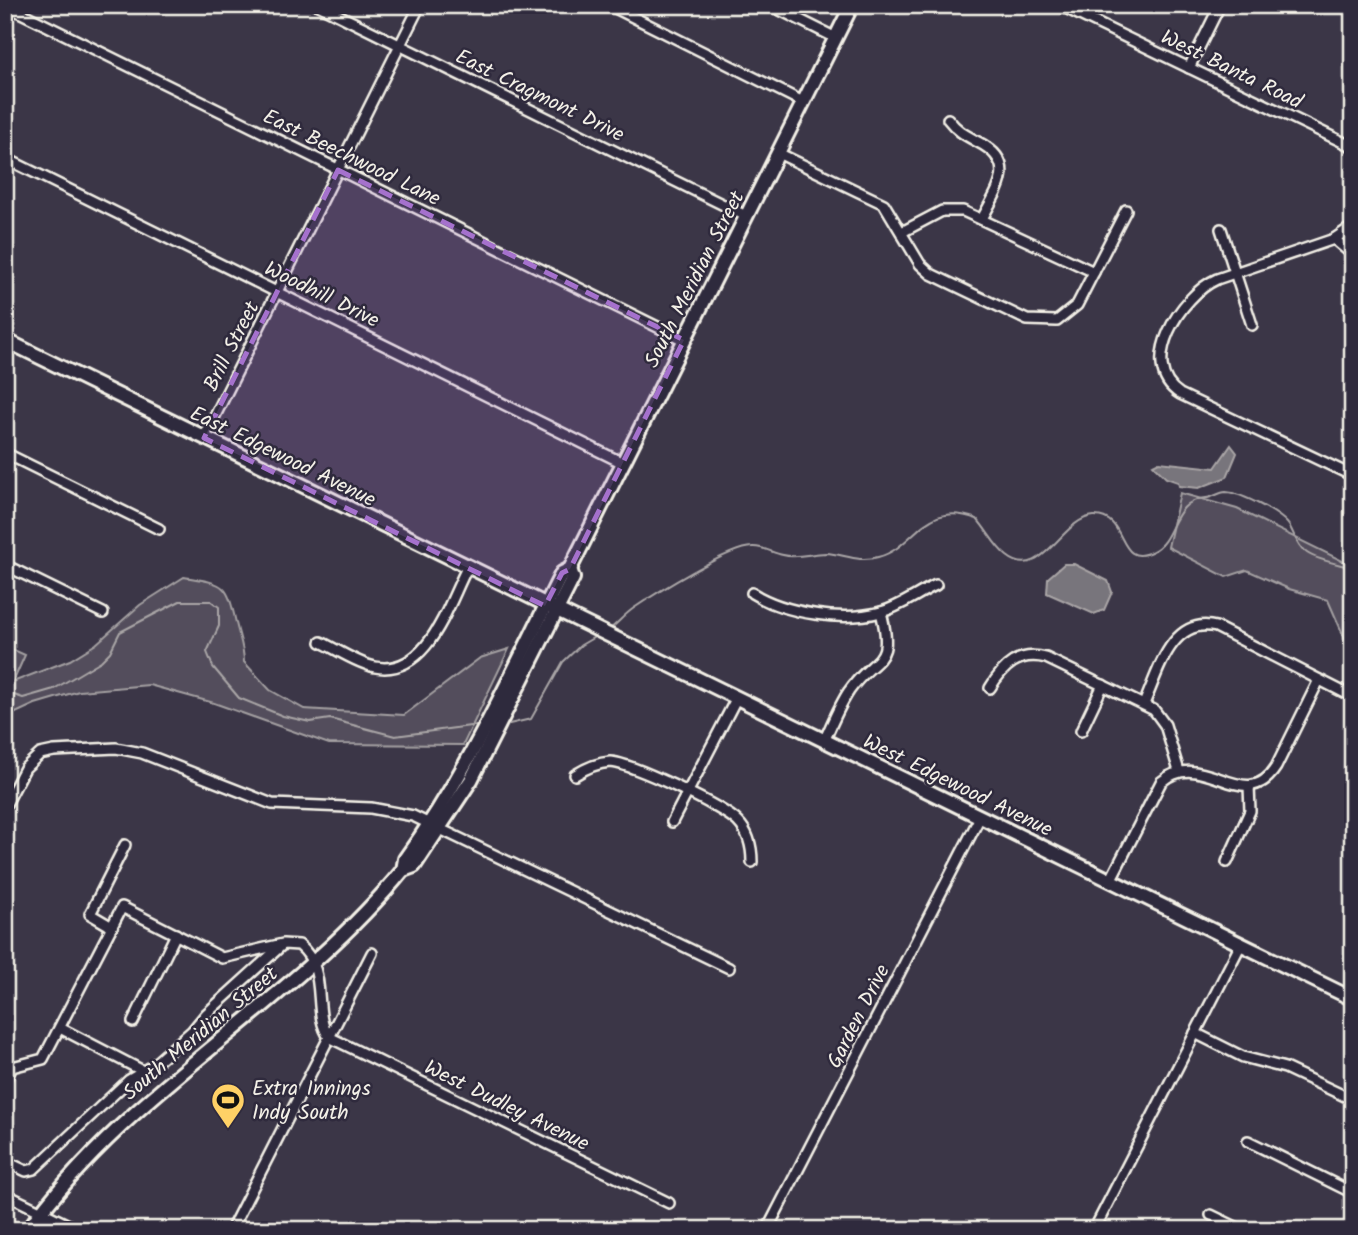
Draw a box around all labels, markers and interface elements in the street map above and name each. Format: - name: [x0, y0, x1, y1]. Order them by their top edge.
- street label: West Banta Road: [1155, 22, 1308, 119]
- street label: East Cragmont Drive: [449, 41, 630, 152]
- street label: East Beechwood Lane: [257, 101, 446, 216]
- street label: South Meridian Street: [636, 185, 755, 374]
- street label: Woodhill Drive: [258, 253, 385, 338]
- street label: Brill Street: [196, 295, 270, 398]
- street label: East Edgewood Avenue: [184, 398, 382, 517]
- street label: West Edgewood Avenue: [857, 726, 1058, 847]
- street label: South Meridian Street: [116, 958, 287, 1109]
- street label: Garden Drive: [819, 958, 900, 1075]
- street label: West Dudley Avenue: [418, 1052, 595, 1161]
- place label: Extra Innings Indy South: [252, 1073, 371, 1130]
- sports icon: Extra Innings Indy South: [209, 1081, 247, 1130]

